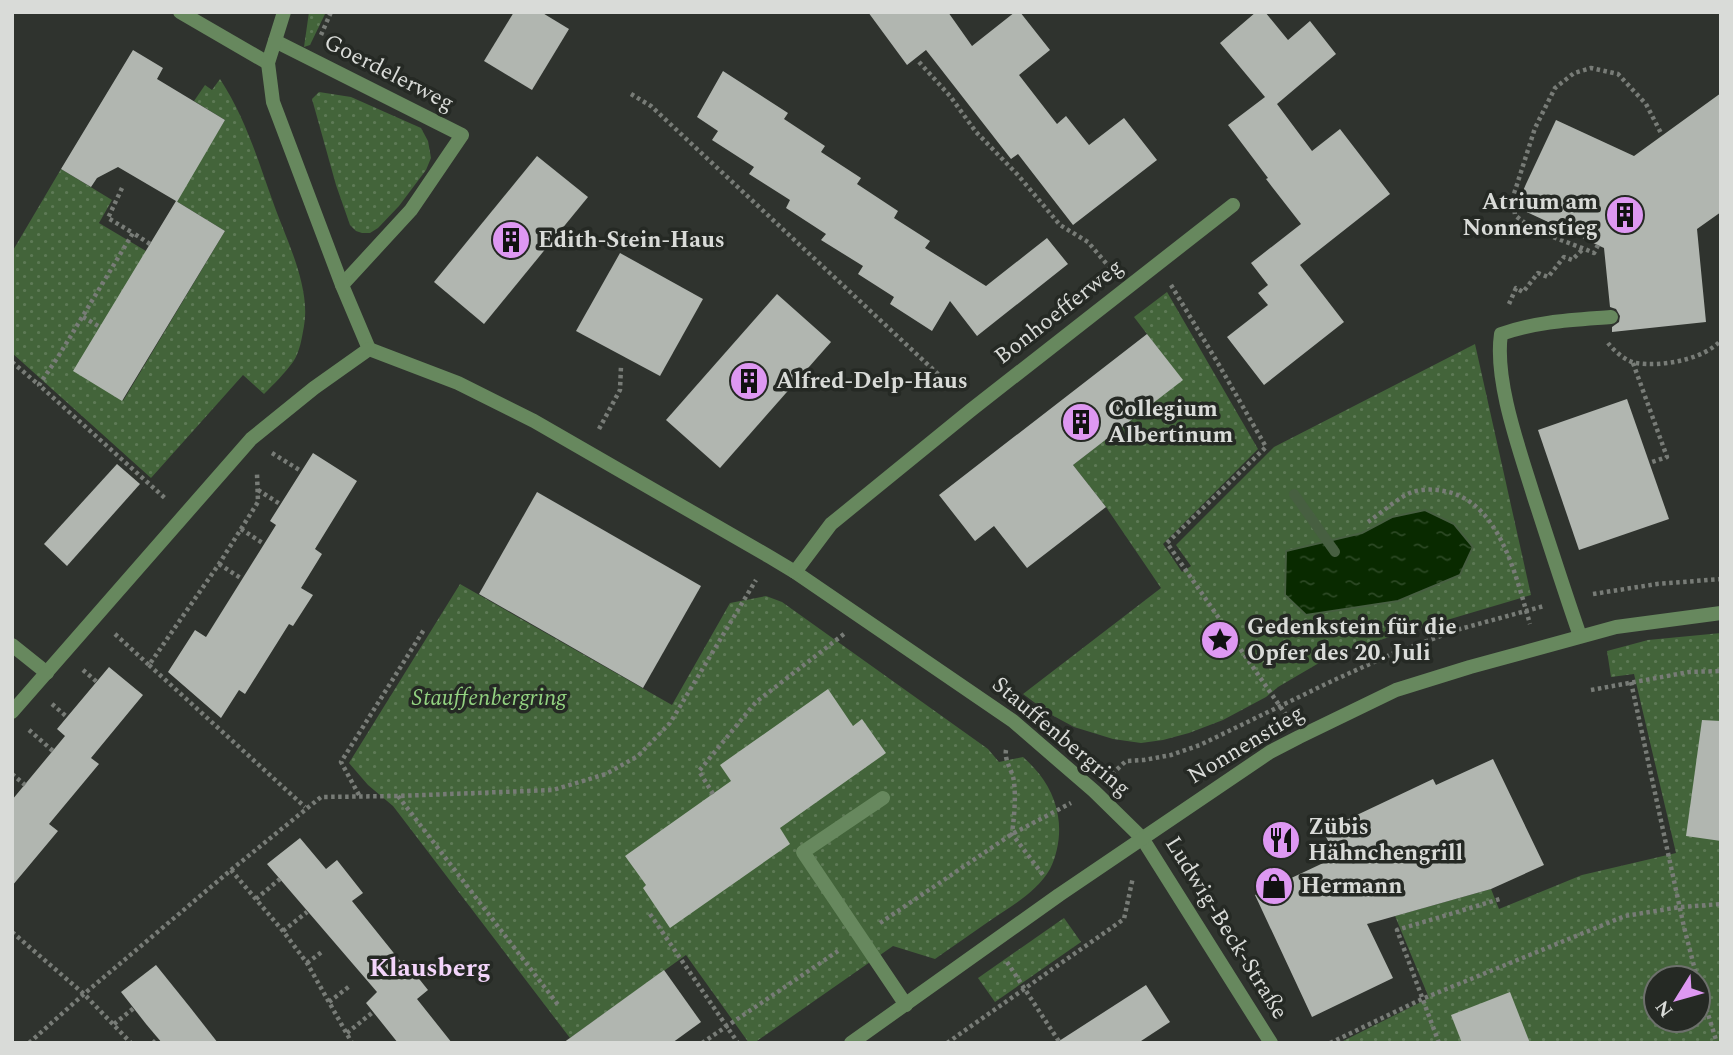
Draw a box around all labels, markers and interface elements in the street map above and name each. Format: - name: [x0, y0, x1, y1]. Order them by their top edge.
- street label: Goerdelerweg: [318, 25, 460, 121]
- place label: Atrium am Nonnenstieg: [1462, 185, 1598, 246]
- building icon: Atrium am Nonnenstieg: [1604, 194, 1646, 236]
- building icon: Edith-Stein-Haus: [490, 219, 532, 261]
- place label: Edith-Stein-Haus: [538, 223, 725, 258]
- street label: Bonhoefferweg: [987, 250, 1131, 374]
- building icon: Alfred-Delp-Haus: [728, 360, 770, 402]
- place label: Alfred-Delp-Haus: [776, 364, 968, 399]
- place label: Collegium Albertinum: [1108, 392, 1233, 453]
- building icon: Collegium Albertinum: [1060, 401, 1102, 443]
- place label: Gedenkstein für die Opfer des 20. Juli: [1247, 610, 1457, 671]
- place icon: Gedenkstein für die Opfer des 20. Juli: [1199, 619, 1241, 661]
- street label: Stauffenbergring: [984, 668, 1138, 806]
- park label: Stauffenbergring: [412, 681, 567, 716]
- street label: Nonnenstieg: [1181, 696, 1311, 794]
- place label: Zübis Hähnchengrill: [1308, 810, 1463, 871]
- restaurant icon: Zübis Hähnchengrill: [1260, 819, 1302, 861]
- street label: Ludwig-Beck-Straße: [1155, 830, 1297, 1026]
- shop icon: Hermann: [1253, 865, 1295, 907]
- place label: Hermann: [1301, 869, 1402, 904]
- district label: Klausberg: [369, 948, 491, 988]
- north arrow: [1642, 964, 1712, 1034]
- text: N: [1648, 993, 1681, 1023]

